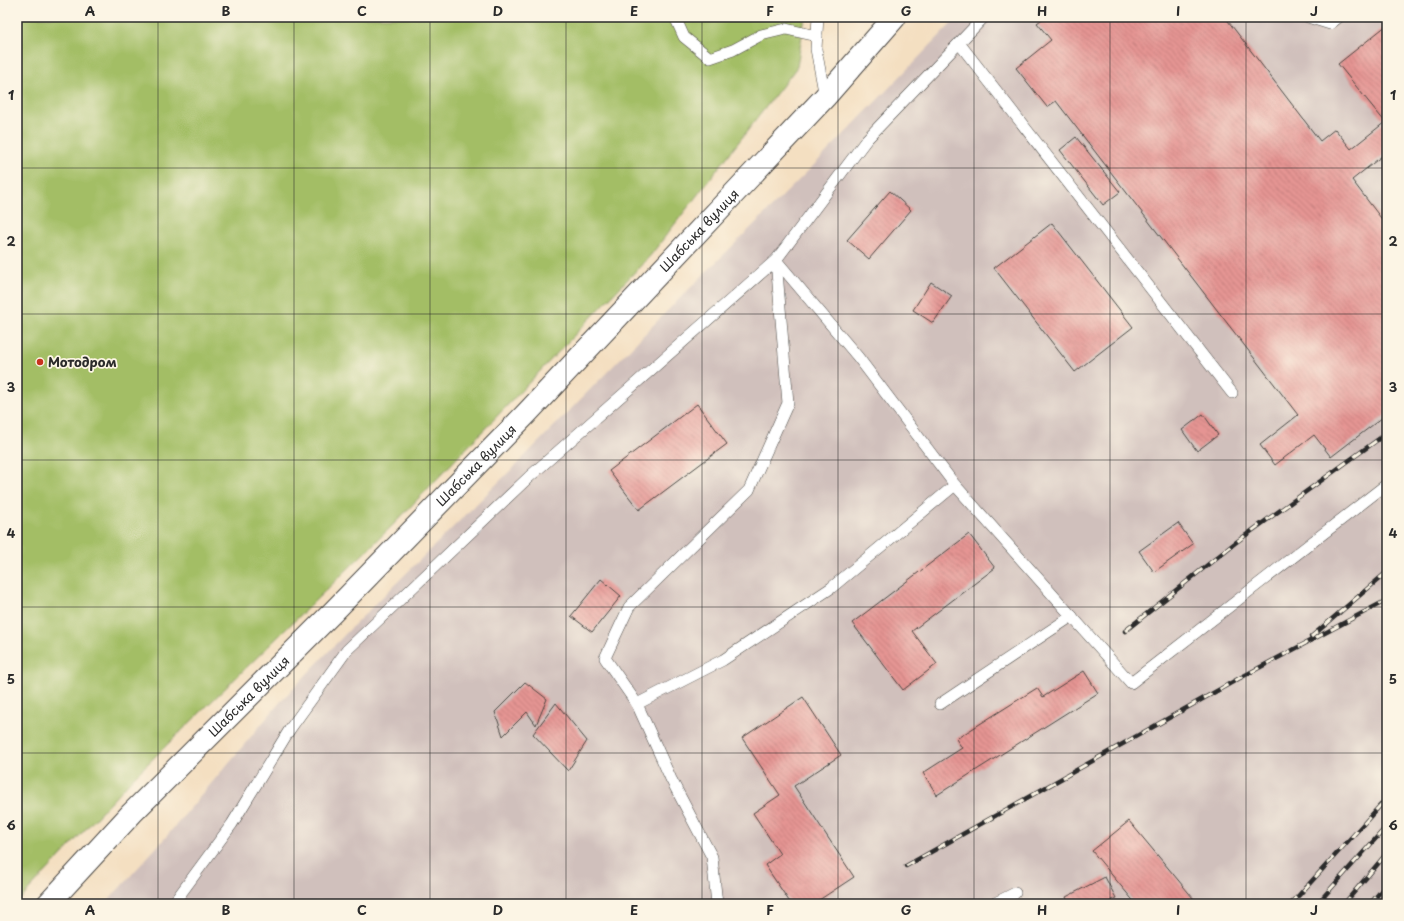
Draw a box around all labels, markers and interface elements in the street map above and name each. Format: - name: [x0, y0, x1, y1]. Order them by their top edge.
- text: A: [85, 1, 95, 20]
- text: B: [222, 1, 231, 20]
- text: C: [357, 1, 367, 20]
- text: D: [493, 1, 503, 20]
- text: E: [630, 1, 638, 20]
- text: F: [766, 1, 774, 20]
- text: G: [901, 1, 911, 20]
- text: H: [1037, 1, 1047, 20]
- text: I: [1176, 1, 1180, 20]
- text: J: [1310, 1, 1318, 20]
- text: 1: [8, 85, 14, 104]
- text: 1: [1390, 85, 1396, 104]
- street label: Шабська вулиця: [655, 184, 743, 276]
- text: 2: [6, 231, 16, 250]
- text: 2: [1388, 231, 1398, 250]
- place label: Мотодром: [48, 352, 117, 371]
- marker: Мотодром: [35, 357, 45, 367]
- text: 3: [7, 377, 16, 396]
- text: 3: [1389, 377, 1398, 396]
- street label: Шабська вулиця: [431, 420, 520, 510]
- text: 4: [7, 523, 16, 542]
- text: 4: [1389, 523, 1398, 542]
- street label: Шабська вулиця: [204, 651, 293, 741]
- text: 5: [7, 669, 15, 688]
- text: 5: [1389, 669, 1397, 688]
- text: 6: [6, 815, 16, 834]
- text: 6: [1388, 815, 1398, 834]
- text: A: [85, 900, 95, 919]
- text: B: [222, 900, 231, 919]
- text: C: [357, 900, 367, 919]
- text: D: [493, 900, 503, 919]
- text: E: [630, 900, 638, 919]
- text: F: [766, 900, 774, 919]
- text: G: [901, 900, 911, 919]
- text: H: [1037, 900, 1047, 919]
- text: I: [1176, 900, 1180, 919]
- text: J: [1310, 900, 1318, 919]

